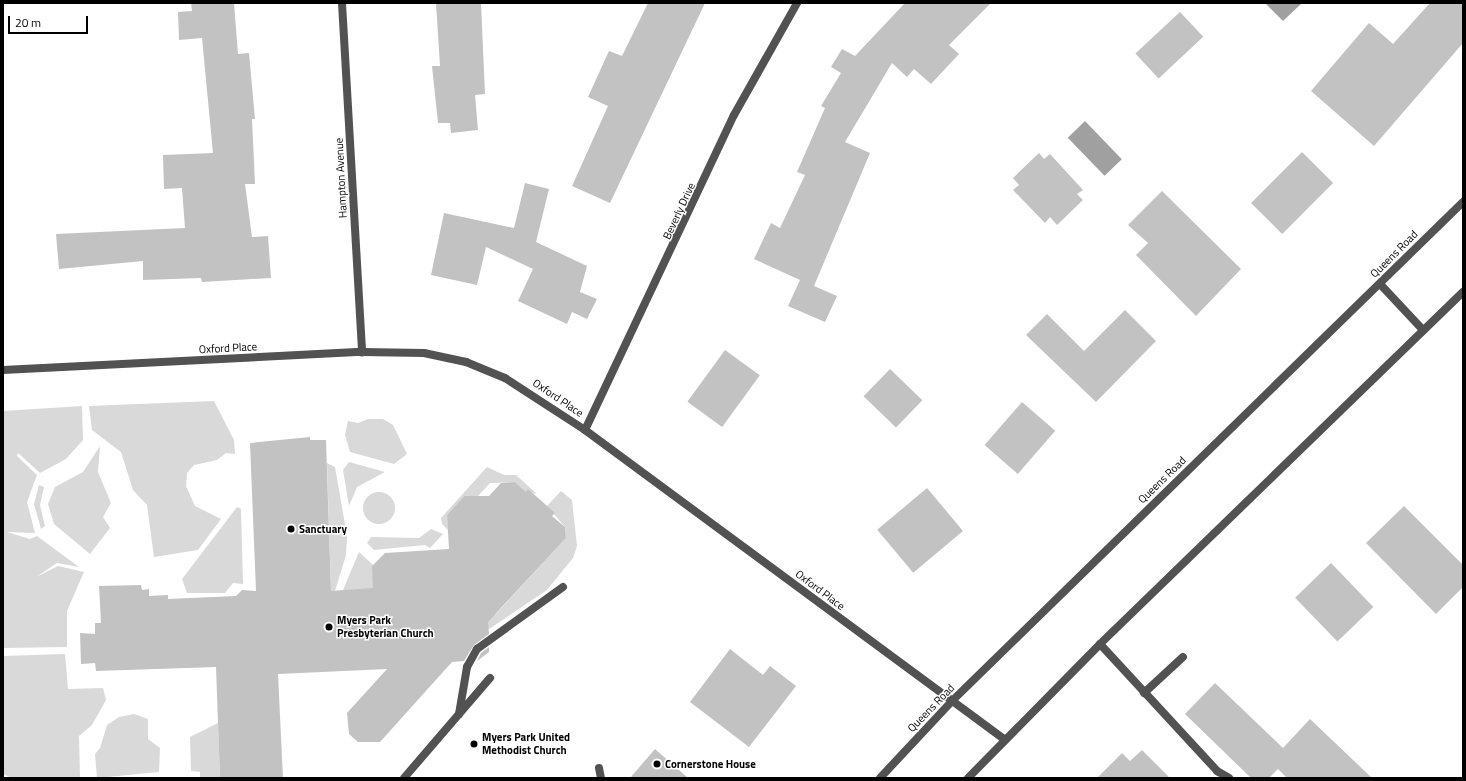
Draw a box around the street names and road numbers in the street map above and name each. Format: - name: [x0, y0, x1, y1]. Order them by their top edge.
- street label: Hampton Avenue: [332, 138, 350, 218]
- street label: Beverly Drive: [660, 181, 698, 241]
- street label: Queens Road: [1368, 228, 1420, 280]
- street label: Oxford Place: [199, 340, 257, 356]
- street label: Oxford Place: [530, 376, 586, 420]
- street label: Queens Road: [1135, 454, 1189, 506]
- street label: Oxford Place: [793, 567, 847, 613]
- street label: Queens Road: [905, 681, 957, 735]

